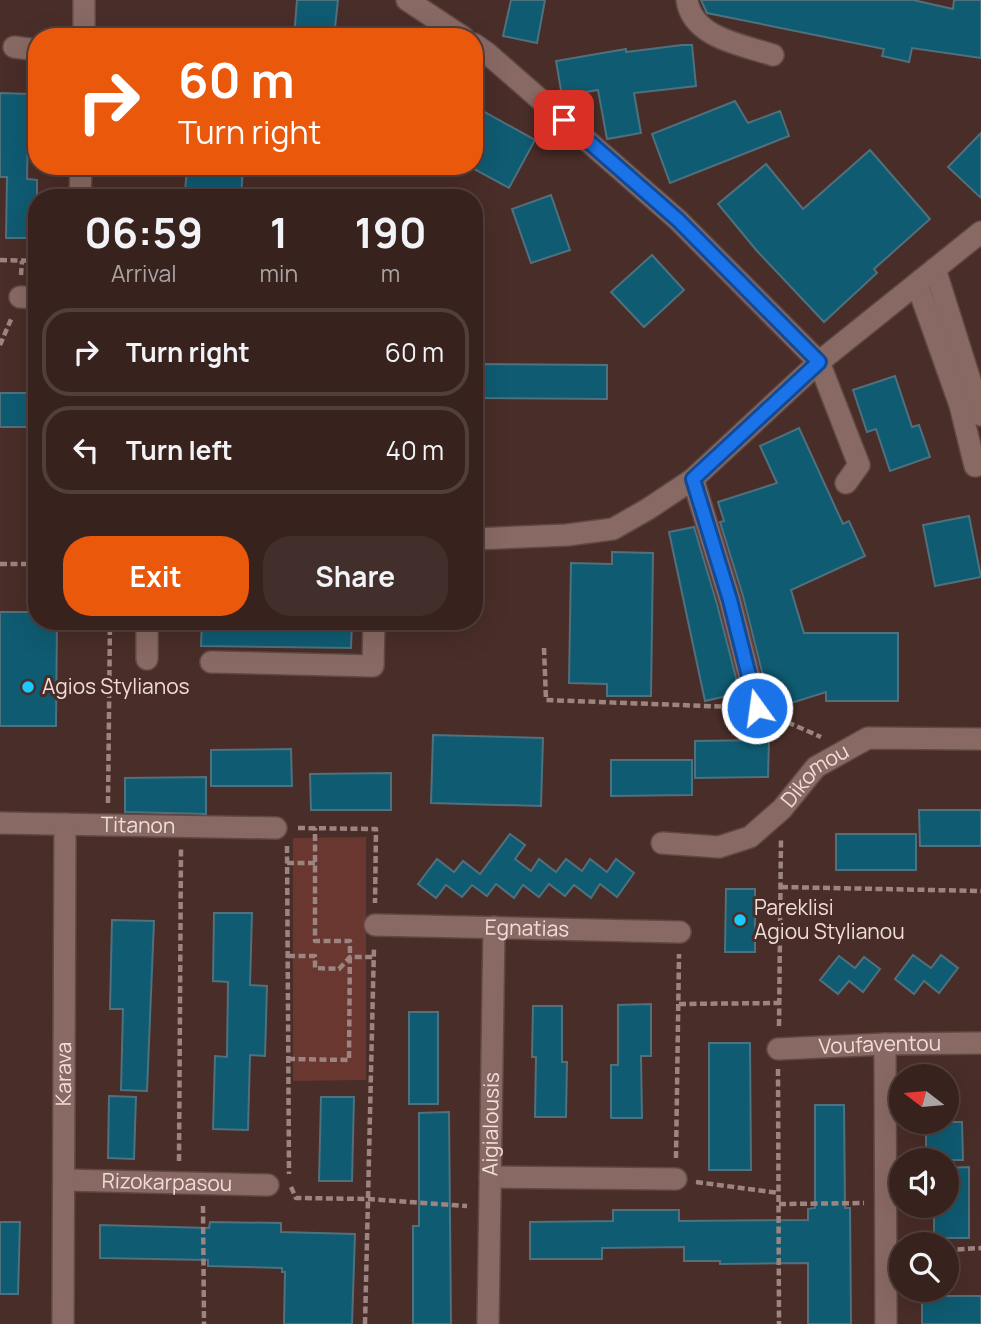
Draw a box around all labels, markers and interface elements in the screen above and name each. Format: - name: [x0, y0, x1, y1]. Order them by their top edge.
- text: 60 m: [178, 46, 295, 113]
- icon: right: [63, 56, 154, 147]
- pin: [534, 90, 594, 150]
- icon: arrive: [545, 101, 583, 139]
- text: Turn right: [178, 110, 321, 154]
- text: 06:59: [84, 203, 203, 261]
- text: 1: [270, 203, 288, 261]
- text: 190: [354, 203, 427, 261]
- text: Arrival: [111, 257, 177, 289]
- text: min: [260, 257, 298, 289]
- text: m: [381, 257, 400, 289]
- icon: right: [67, 333, 105, 371]
- text: Turn right: [126, 334, 250, 370]
- text: 60 m: [385, 334, 444, 370]
- icon: left: [67, 431, 105, 469]
- text: Turn left: [126, 432, 233, 468]
- text: 40 m: [386, 432, 444, 468]
- button: Exit: [63, 536, 249, 616]
- button: Share: [263, 536, 448, 616]
- position arrow: [720, 671, 794, 745]
- place label: Agios Stylianos: [42, 672, 190, 700]
- marker: Agios Stylianos: [20, 679, 36, 695]
- street label: Dikomou: [774, 736, 854, 813]
- street label: Titanon: [100, 810, 176, 839]
- place label: Pareklisi Agiou Stylianou: [754, 893, 905, 945]
- marker: Pareklisi Agiou Stylianou: [732, 912, 748, 928]
- street label: Egnatias: [484, 913, 570, 942]
- street label: Voufaventou: [818, 1028, 941, 1060]
- street label: Karava: [49, 1042, 77, 1106]
- north arrow: [889, 1064, 959, 1134]
- map controls: [889, 1064, 959, 1302]
- street label: Aigialousis: [475, 1072, 505, 1176]
- button: sound: [889, 1148, 959, 1218]
- street label: Rizokarpasou: [101, 1166, 233, 1197]
- button: search: [889, 1232, 959, 1302]

